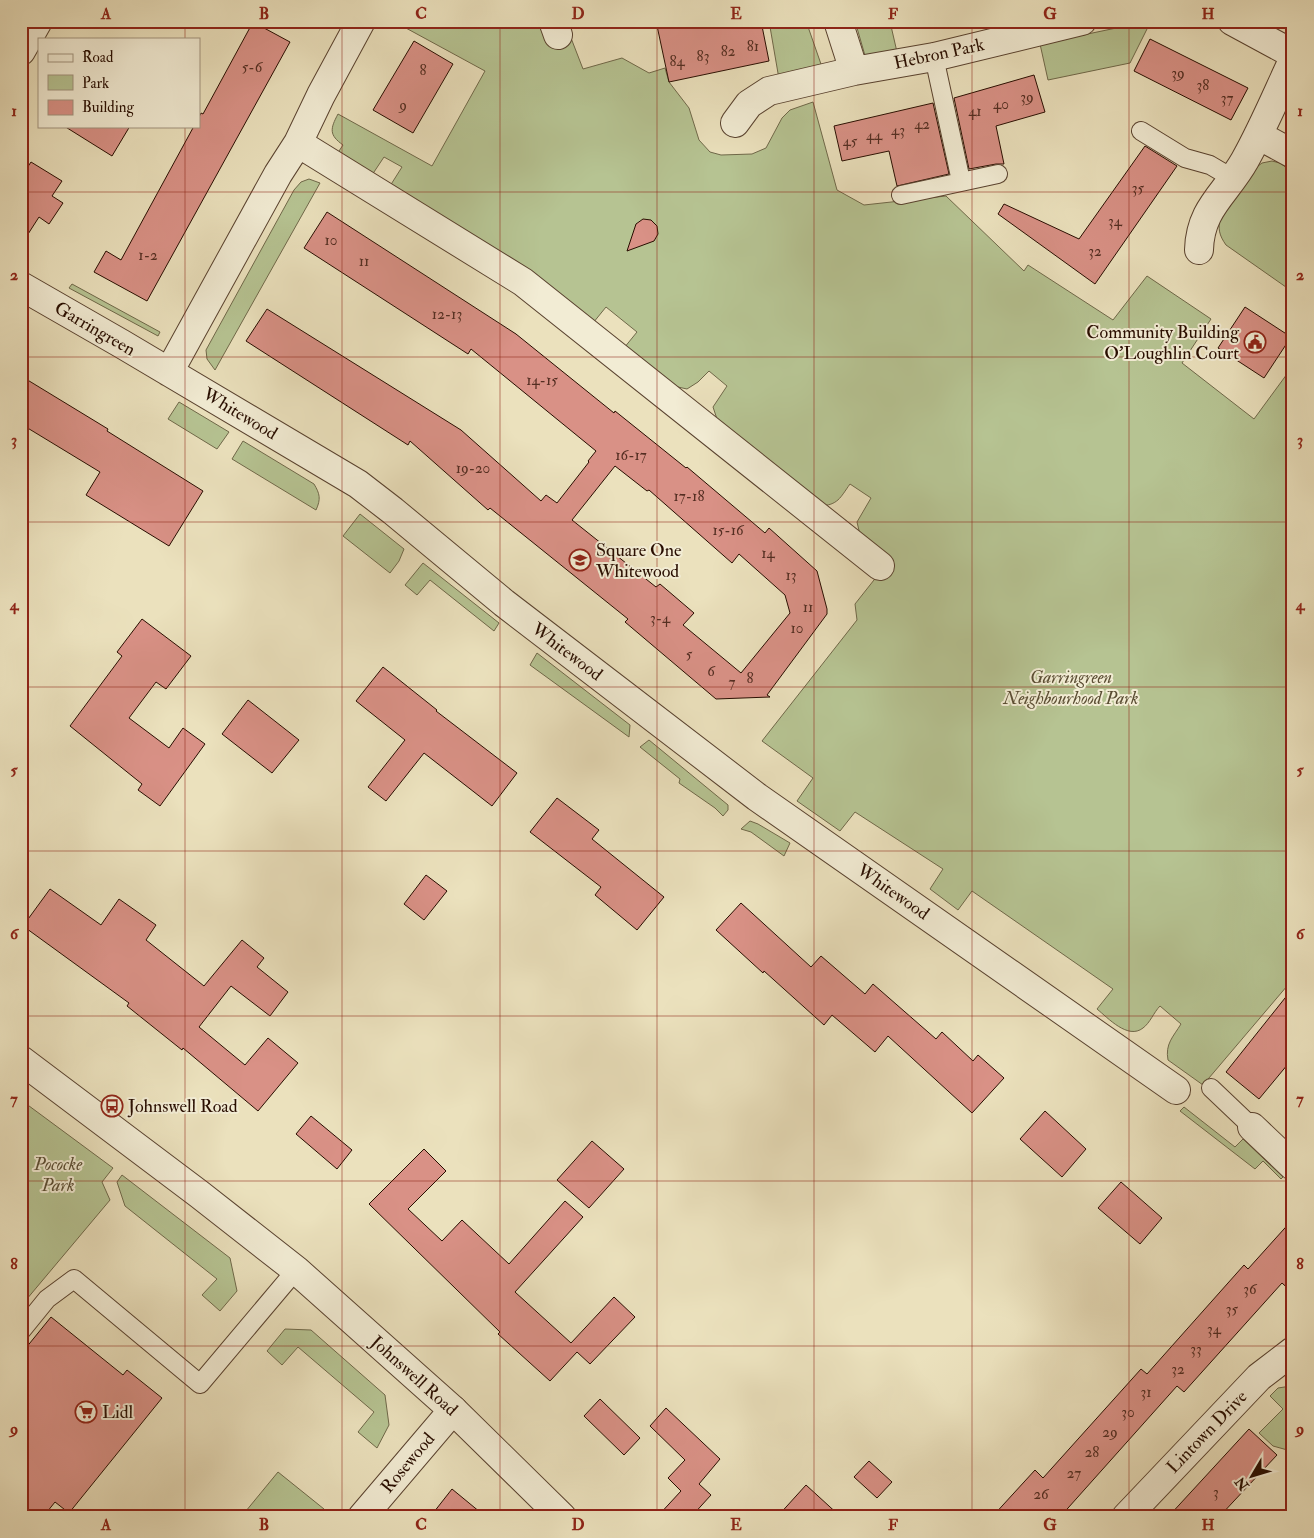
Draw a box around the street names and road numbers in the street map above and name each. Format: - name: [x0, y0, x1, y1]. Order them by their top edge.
- street label: Hebron Park: [892, 33, 987, 75]
- street label: Garringreen: [50, 297, 140, 361]
- street label: Whitewood: [198, 382, 282, 445]
- street label: Whitewood: [526, 617, 607, 686]
- street label: Whitewood: [852, 858, 934, 925]
- street label: Johnswell Road: [365, 1330, 463, 1421]
- street label: Lintown Drive: [1162, 1385, 1253, 1478]
- street label: Rosewood: [376, 1428, 440, 1498]

